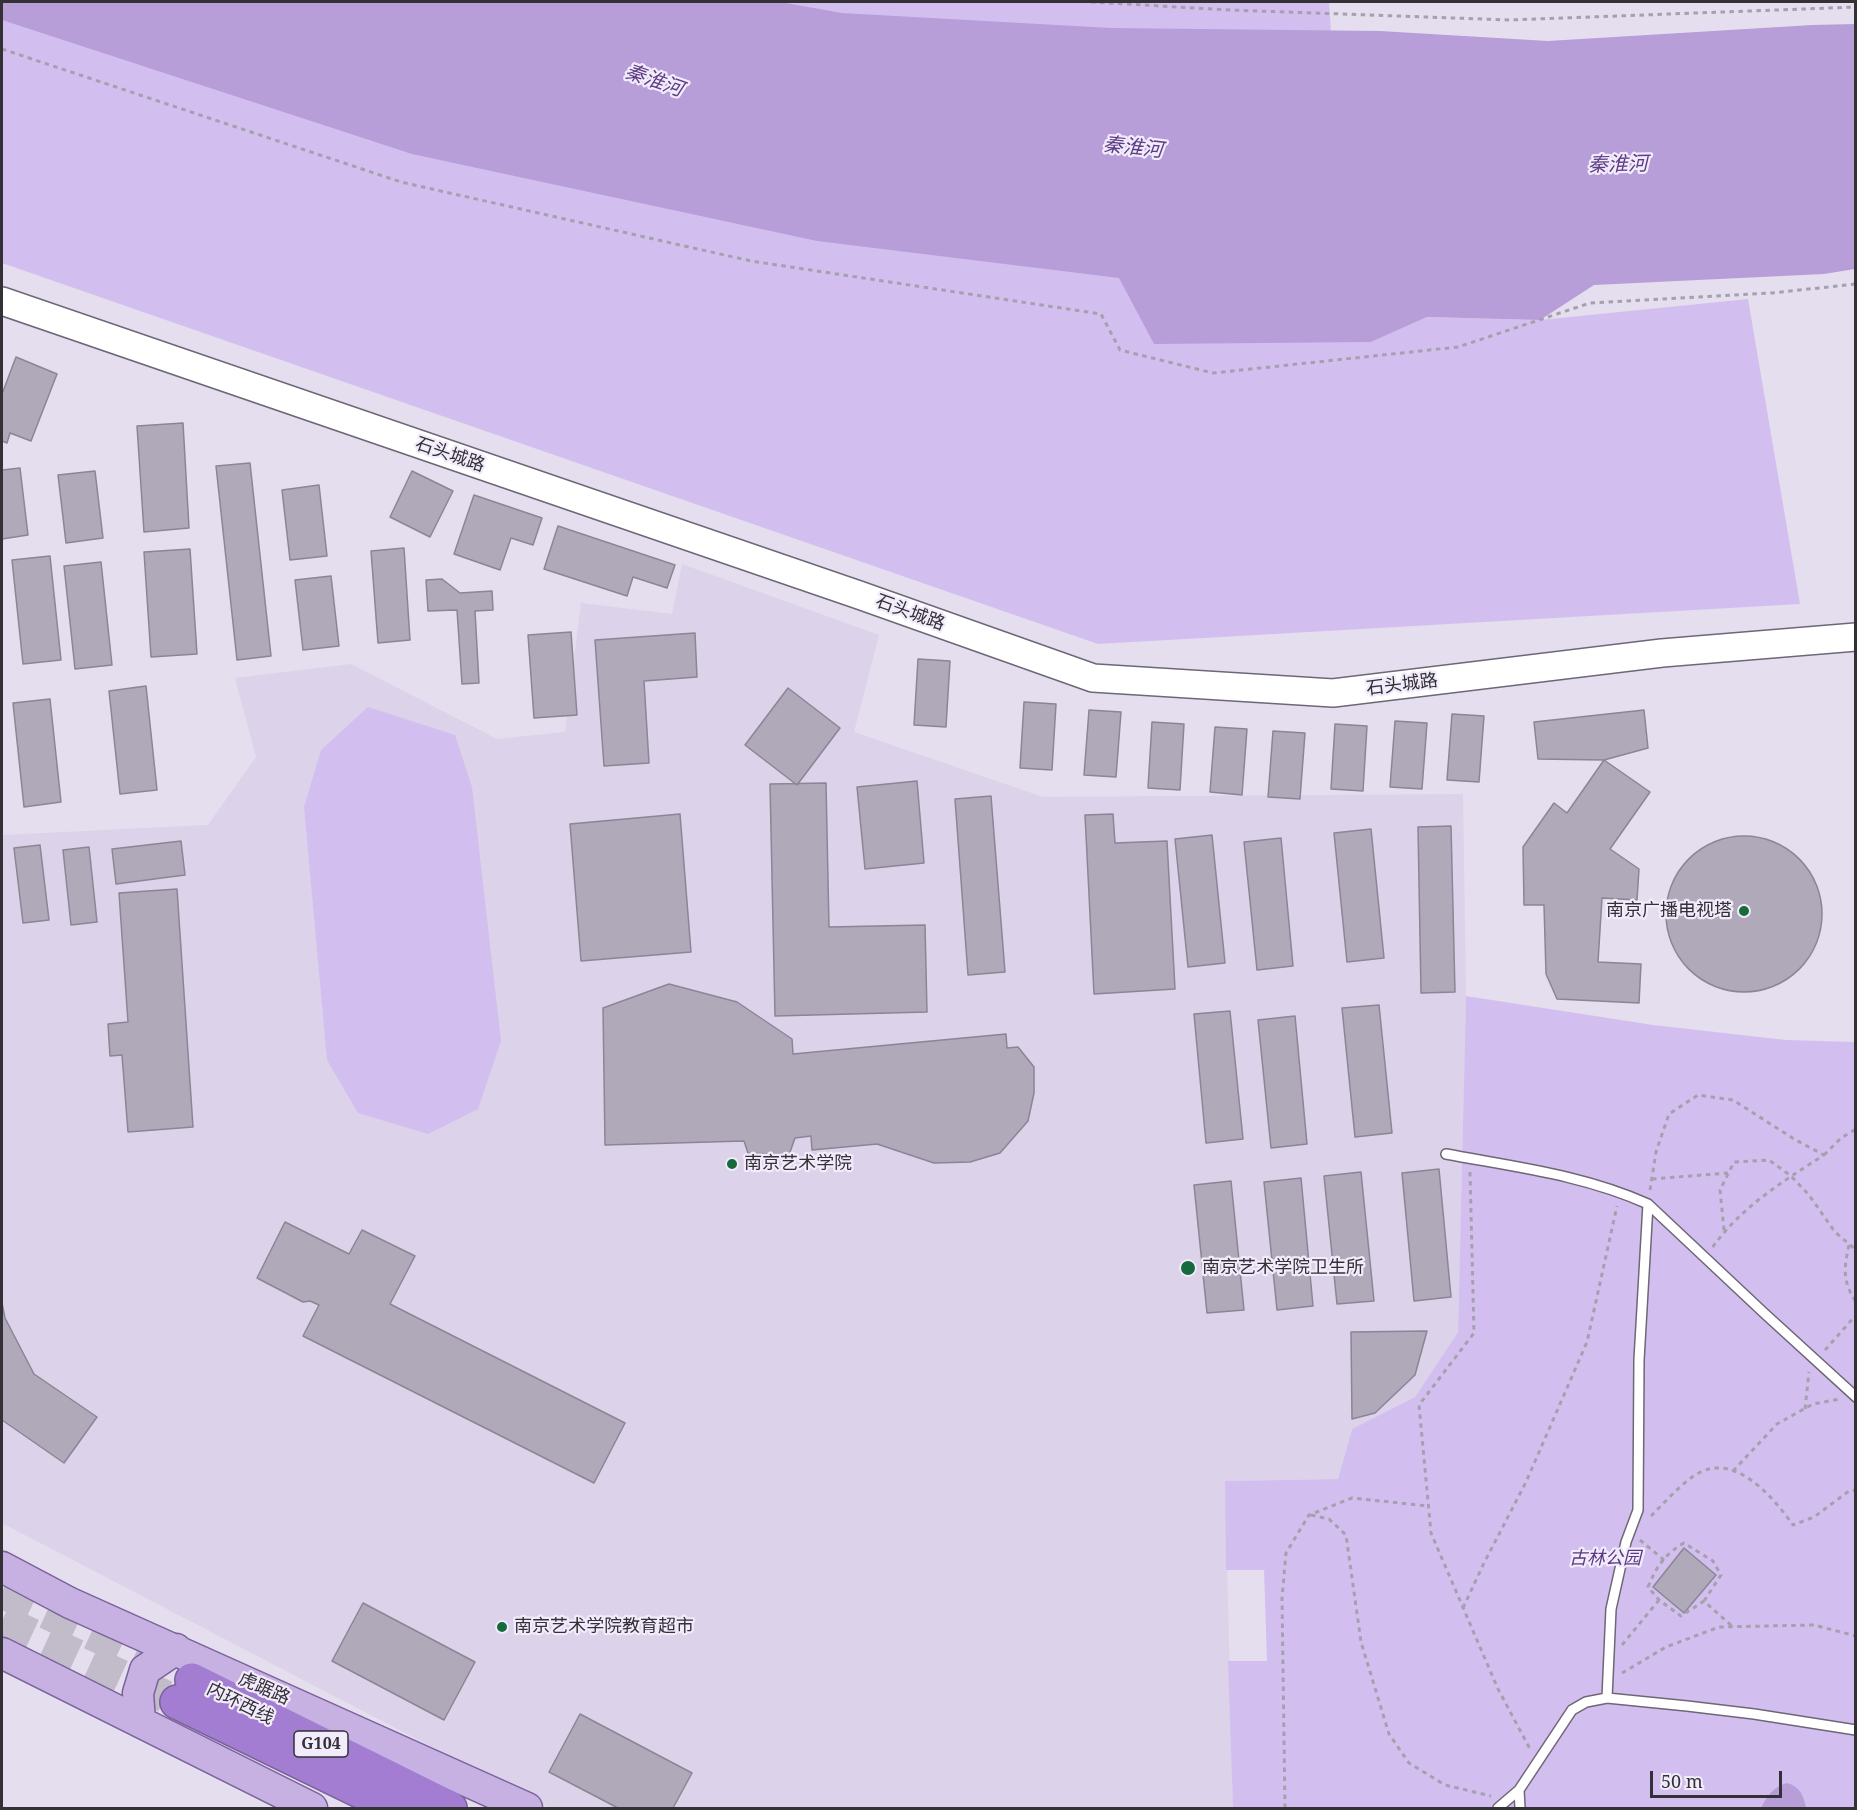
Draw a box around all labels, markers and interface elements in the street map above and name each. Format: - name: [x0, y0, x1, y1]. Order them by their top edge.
- water label: 秦淮河: [622, 60, 686, 102]
- water label: 秦淮河: [1102, 133, 1164, 163]
- water label: 秦淮河: [1588, 152, 1648, 178]
- street label: 石头城路: [412, 433, 488, 477]
- street label: 石头城路: [872, 591, 948, 635]
- street label: 石头城路: [1365, 670, 1439, 700]
- place label: 南京广播电视塔: [1606, 900, 1732, 922]
- marker: 南京广播电视塔: [1737, 904, 1751, 918]
- place label: 南京艺术学院: [744, 1153, 852, 1175]
- marker: 南京艺术学院: [725, 1157, 739, 1171]
- place label: 南京艺术学院卫生所: [1202, 1257, 1364, 1279]
- marker: 南京艺术学院卫生所: [1179, 1259, 1197, 1277]
- park label: 古林公园: [1569, 1548, 1641, 1570]
- place label: 南京艺术学院教育超市: [514, 1616, 694, 1638]
- marker: 南京艺术学院教育超市: [495, 1620, 509, 1634]
- street label: 虎踞路: [235, 1668, 293, 1710]
- street label: 内环西线: [203, 1679, 277, 1729]
- road number: G104: [294, 1731, 348, 1757]
- scale bar: [1653, 1759, 1785, 1797]
- text: 50 m: [1661, 1769, 1703, 1793]

